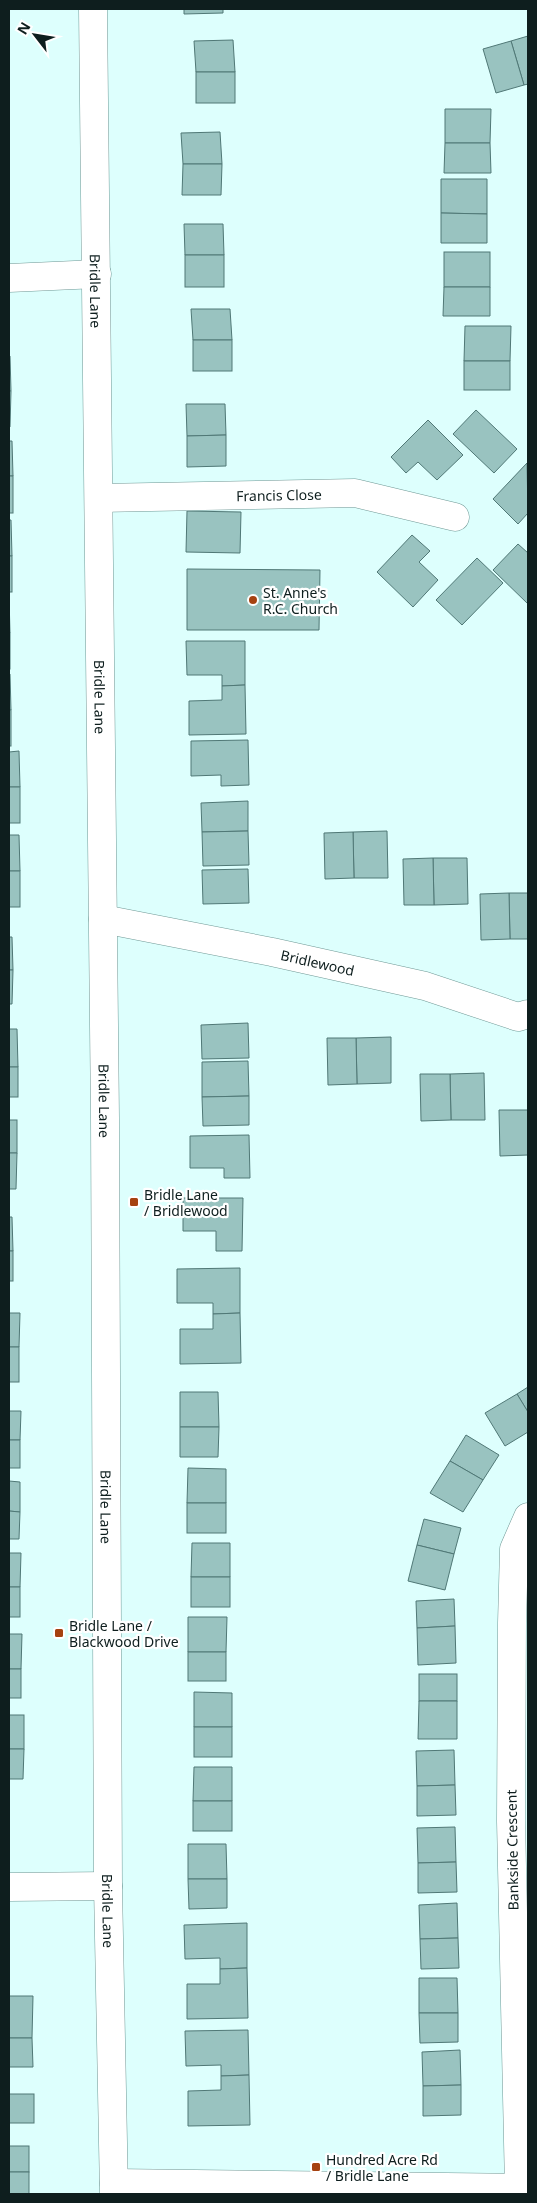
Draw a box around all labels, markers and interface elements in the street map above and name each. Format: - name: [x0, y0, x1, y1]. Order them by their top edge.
- north arrow: [10, 10, 60, 60]
- text: N: [12, 18, 35, 38]
- street label: Bridle Lane: [86, 254, 106, 328]
- street label: Francis Close: [236, 484, 322, 505]
- place label: St. Anne's R.C. Church: [263, 583, 338, 618]
- marker: St. Anne's R.C. Church: [247, 594, 259, 606]
- street label: Bridle Lane: [91, 660, 110, 734]
- street label: Bridlewood: [279, 945, 356, 980]
- street label: Bridle Lane: [95, 1064, 115, 1138]
- place label: Bridle Lane / Bridlewood: [144, 1185, 228, 1220]
- marker: Bridle Lane / Bridlewood: [128, 1196, 140, 1208]
- street label: Bridle Lane: [97, 1470, 116, 1544]
- place label: Bridle Lane / Blackwood Drive: [69, 1616, 179, 1651]
- marker: Bridle Lane / Blackwood Drive: [53, 1627, 65, 1639]
- street label: Bankside Crescent: [501, 1789, 523, 1911]
- street label: Bridle Lane: [98, 1874, 119, 1948]
- place label: Hundred Acre Rd / Bridle Lane: [326, 2150, 438, 2185]
- marker: Hundred Acre Rd / Bridle Lane: [310, 2161, 322, 2173]

